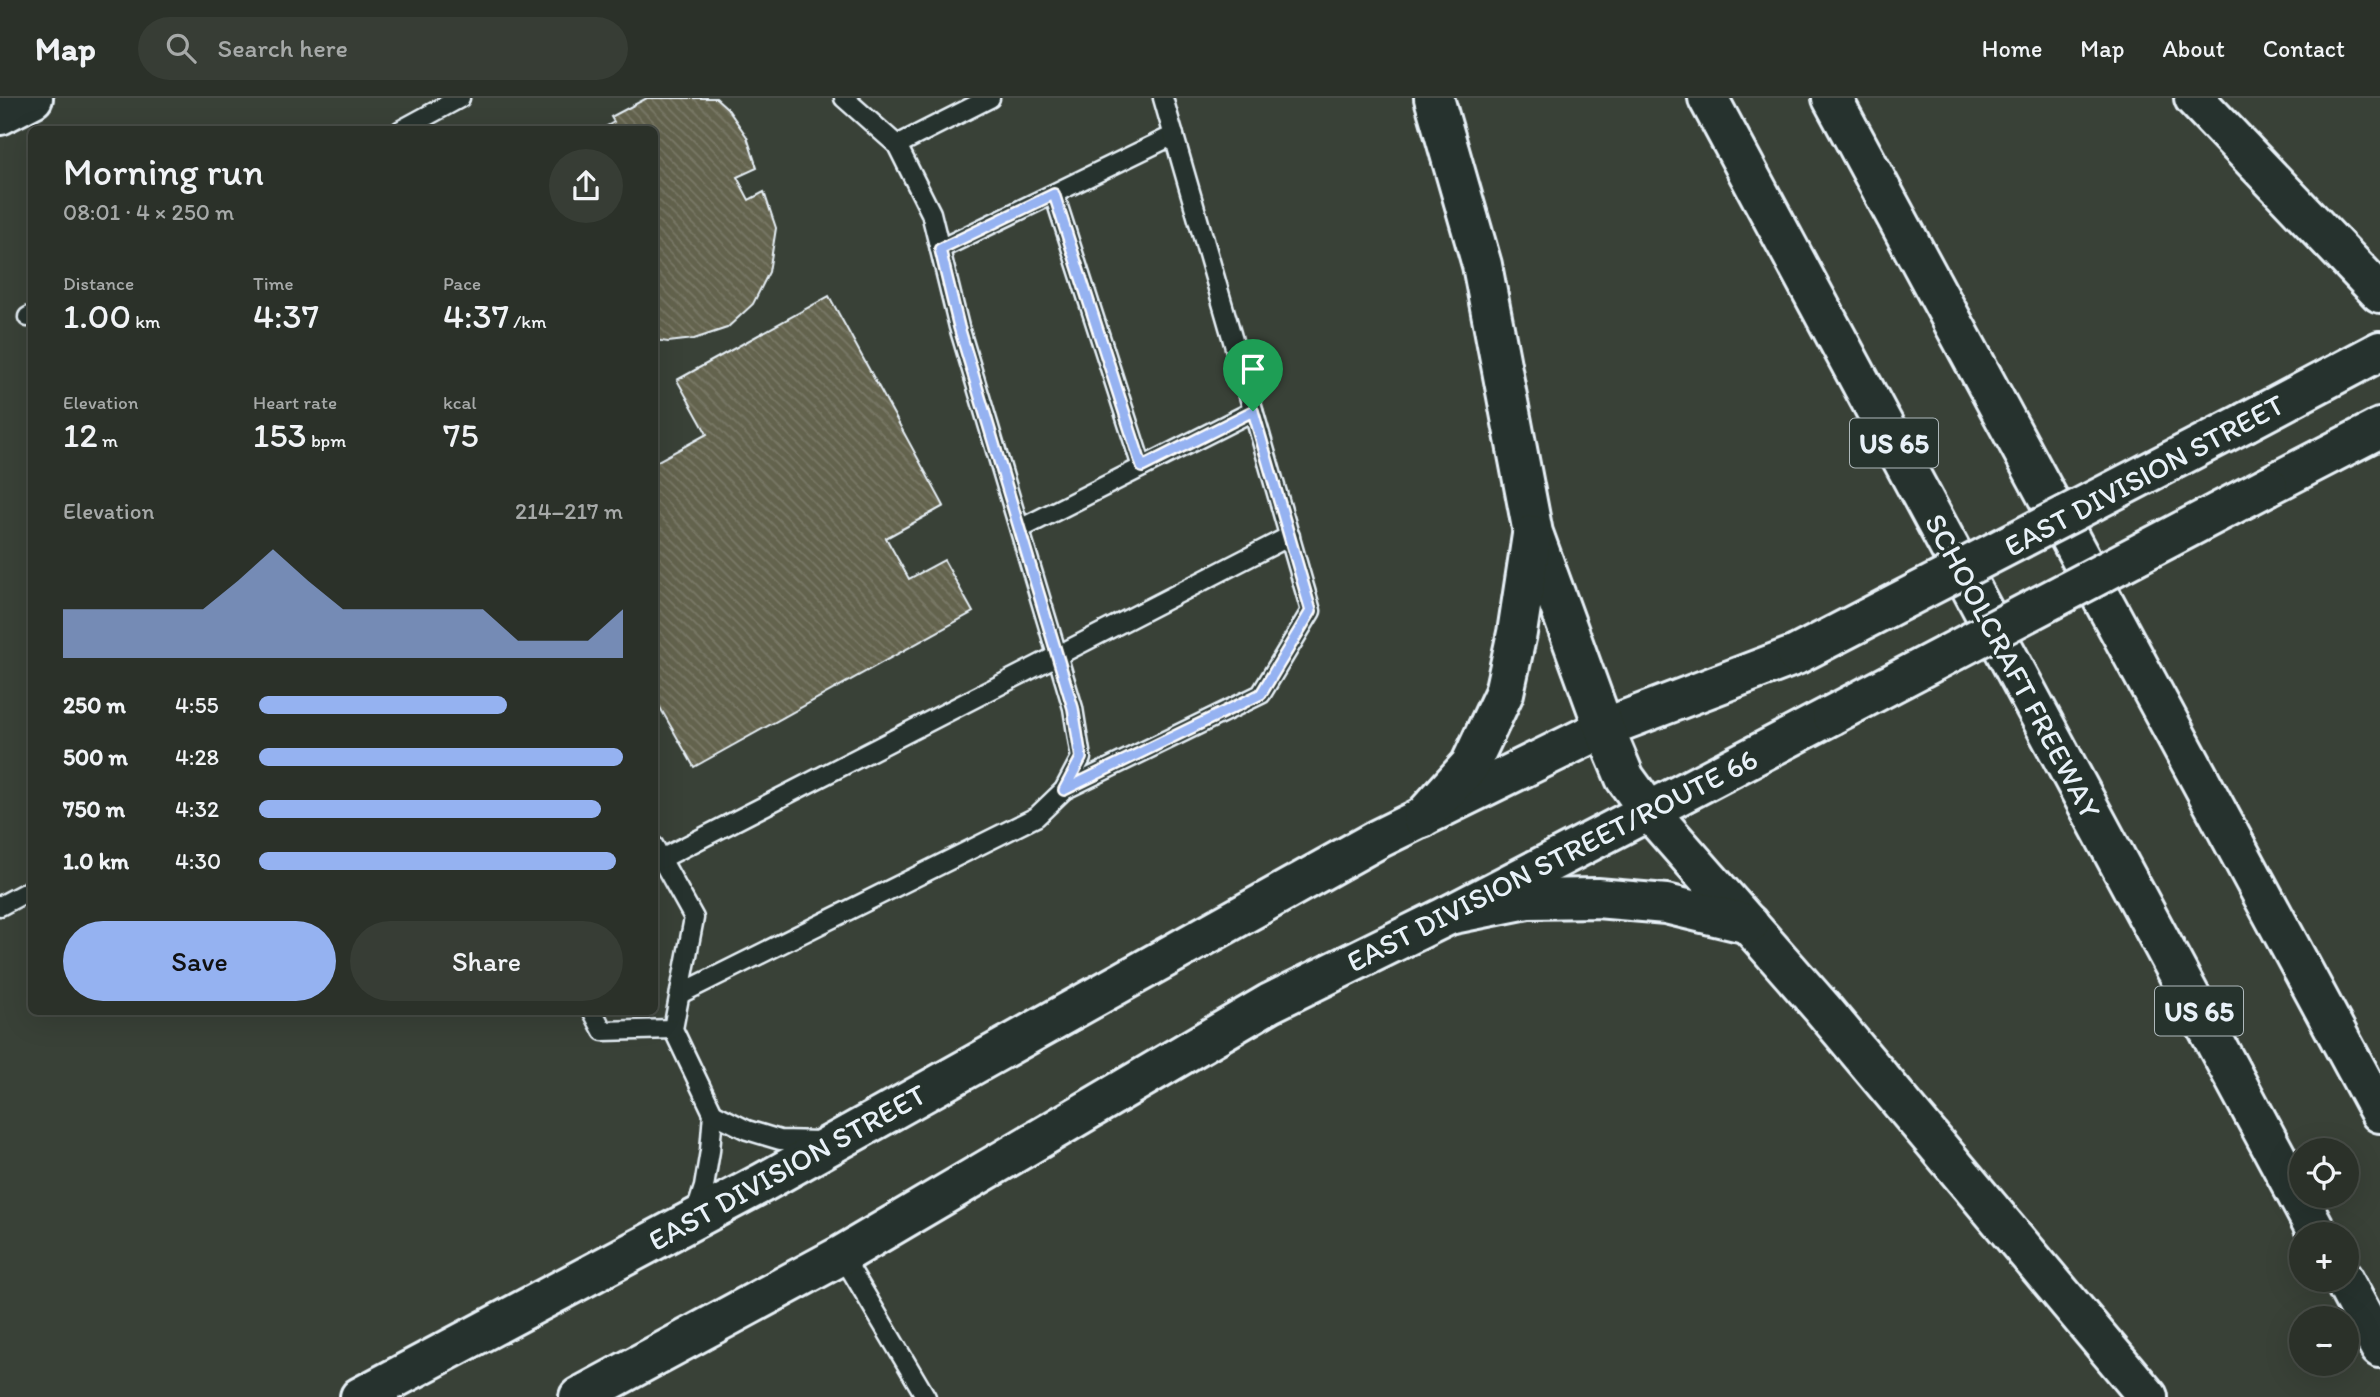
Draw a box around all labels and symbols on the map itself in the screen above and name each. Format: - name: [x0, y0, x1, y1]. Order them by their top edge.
- pin: [1223, 339, 1283, 411]
- street label: EAST DIVISION STREET: [1998, 385, 2290, 565]
- road number: US 65: [1850, 418, 1938, 468]
- street label: SCHOOLCRAFT FREEWAY: [1917, 507, 2109, 825]
- street label: EAST DIVISION STREET/ROUTE 66: [1340, 740, 1764, 980]
- road number: US 65: [2155, 986, 2243, 1035]
- street label: EAST DIVISION STREET: [642, 1075, 932, 1259]

